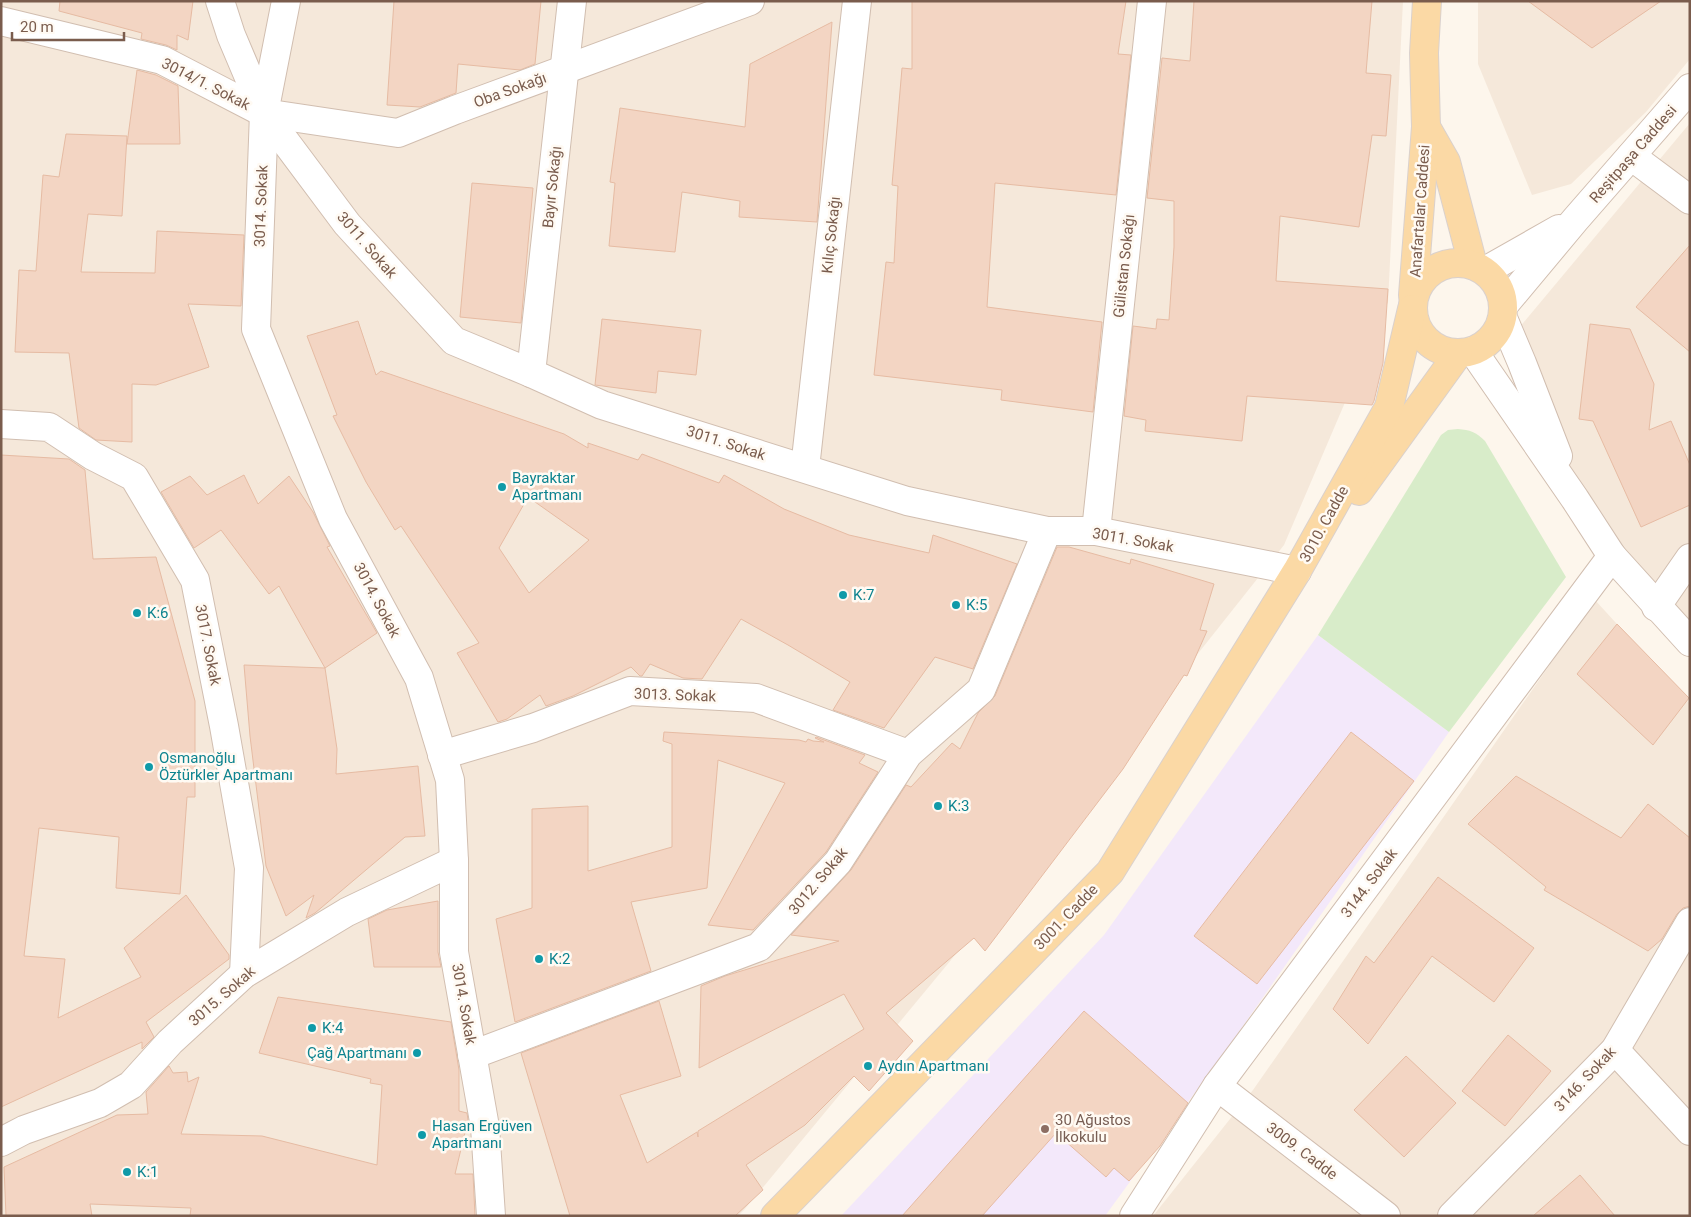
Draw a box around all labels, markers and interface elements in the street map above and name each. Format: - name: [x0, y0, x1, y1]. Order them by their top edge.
- scale bar: [12, 10, 125, 42]
- text: 20 m: [20, 18, 54, 36]
- street label: 3014/1. Sokak: [159, 54, 254, 114]
- street label: Oba Sokağı: [471, 69, 549, 111]
- street label: Reşitpaşa Caddesi: [1586, 101, 1680, 207]
- street label: Anafartalar Caddesi: [1406, 144, 1434, 278]
- street label: Bayır Sokağı: [539, 145, 565, 229]
- street label: 3014. Sokak: [251, 164, 271, 247]
- street label: Kılıç Sokağı: [818, 196, 844, 274]
- street label: 3011. Sokak: [333, 208, 401, 282]
- street label: Gülistan Sokağı: [1110, 213, 1138, 319]
- street label: 3011. Sokak: [684, 422, 768, 464]
- place label: Bayraktar Apartmanı: [512, 469, 582, 504]
- marker: Bayraktar Apartmanı: [496, 481, 508, 493]
- street label: 3010. Cadde: [1296, 483, 1352, 565]
- street label: 3011. Sokak: [1091, 524, 1175, 556]
- street label: 3014. Sokak: [350, 559, 404, 641]
- place label: K:7: [853, 586, 874, 604]
- marker: K:7: [837, 589, 849, 601]
- place label: K:5: [966, 596, 987, 614]
- marker: K:5: [950, 599, 962, 611]
- street label: 3017. Sokak: [191, 603, 225, 687]
- place label: K:6: [147, 604, 168, 622]
- marker: K:6: [131, 607, 143, 619]
- street label: 3013. Sokak: [634, 685, 717, 705]
- place label: Osmanoğlu Öztürkler Apartmanı: [159, 749, 293, 784]
- marker: Osmanoğlu Öztürkler Apartmanı: [143, 761, 155, 773]
- place label: K:3: [948, 797, 969, 815]
- marker: K:3: [932, 800, 944, 812]
- street label: 3012. Sokak: [785, 843, 852, 918]
- street label: 3144. Sokak: [1337, 844, 1401, 921]
- street label: 3001. Cadde: [1030, 880, 1102, 954]
- place label: K:2: [549, 950, 570, 968]
- marker: K:2: [533, 953, 545, 965]
- street label: 3015. Sokak: [185, 962, 259, 1030]
- street label: 3014. Sokak: [448, 962, 480, 1046]
- place label: K:4: [322, 1019, 344, 1037]
- marker: K:4: [306, 1022, 318, 1034]
- street label: 3146. Sokak: [1550, 1043, 1620, 1115]
- place label: Çağ Apartmanı: [307, 1044, 407, 1062]
- marker: Çağ Apartmanı: [411, 1047, 423, 1059]
- place label: Aydın Apartmanı: [878, 1057, 989, 1075]
- marker: Aydın Apartmanı: [862, 1060, 874, 1072]
- place label: 30 Ağustos İlkokulu: [1055, 1111, 1131, 1146]
- place label: Hasan Ergüven Apartmanı: [432, 1117, 532, 1152]
- street label: 3009. Cadde: [1263, 1118, 1341, 1184]
- marker: 30 Ağustos İlkokulu: [1039, 1123, 1051, 1135]
- marker: Hasan Ergüven Apartmanı: [416, 1129, 428, 1141]
- place label: K:1: [137, 1163, 158, 1181]
- marker: K:1: [121, 1166, 133, 1178]

